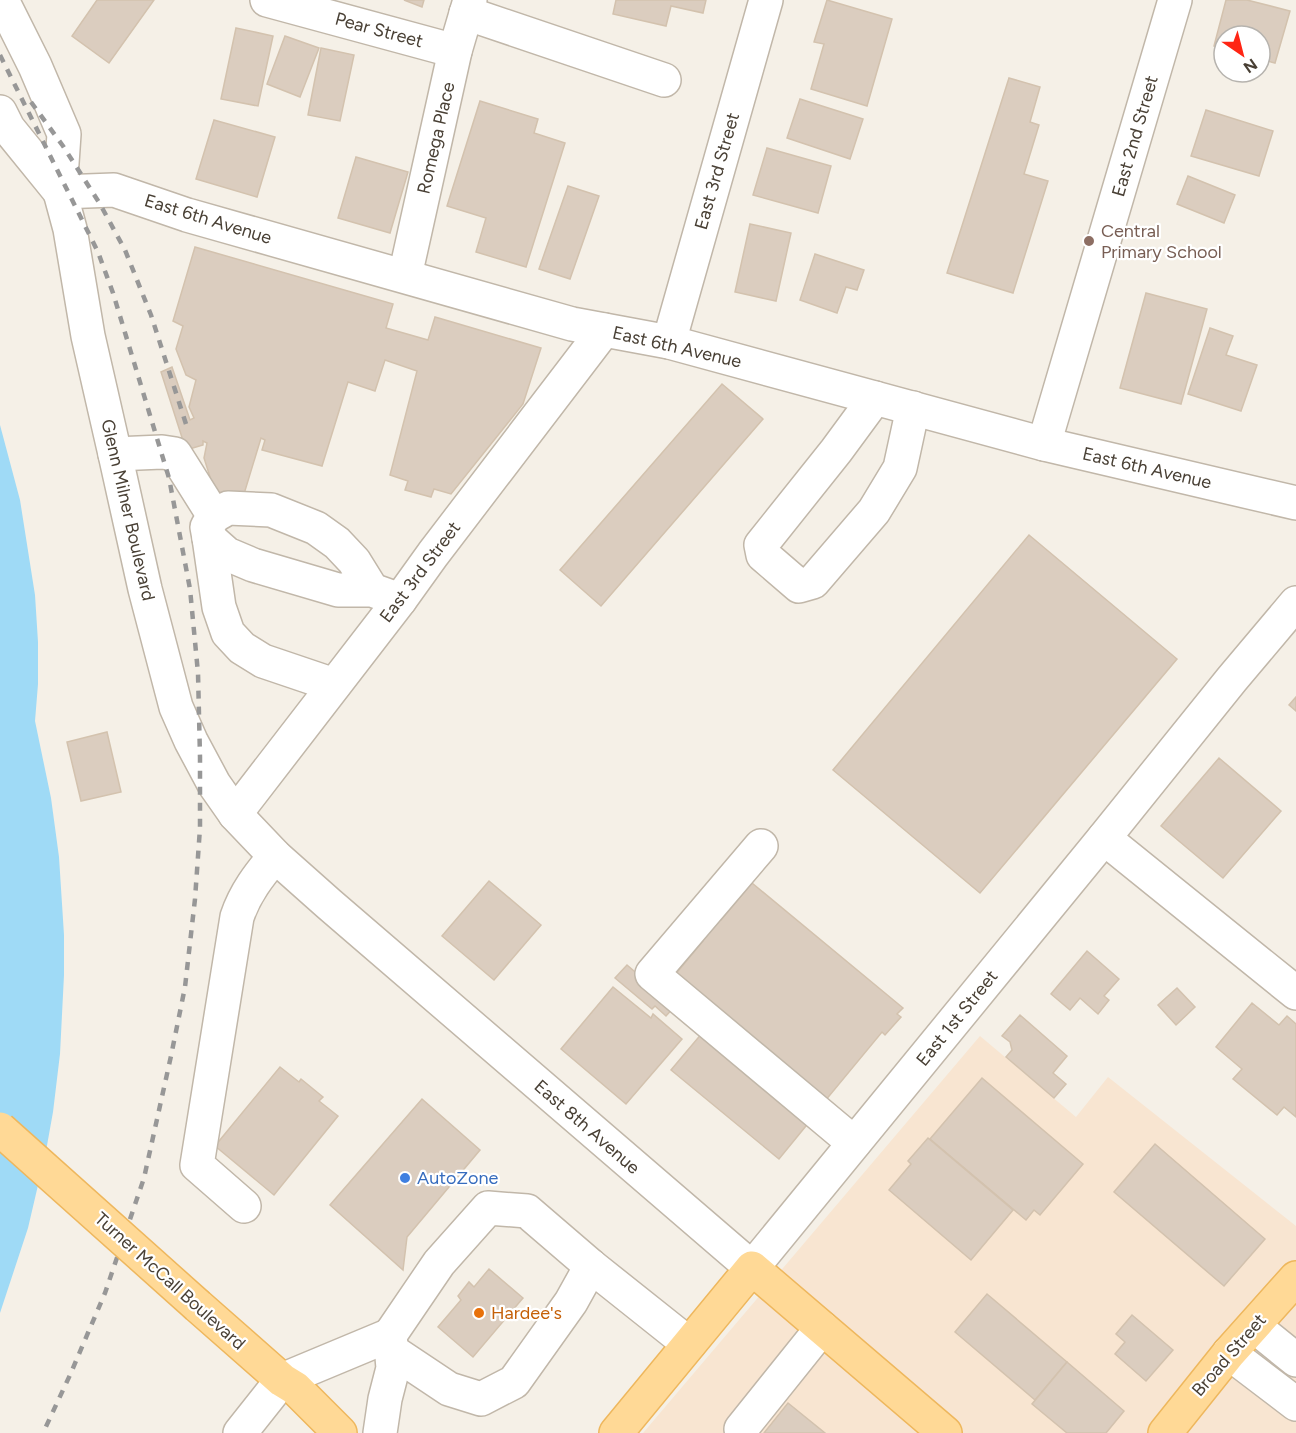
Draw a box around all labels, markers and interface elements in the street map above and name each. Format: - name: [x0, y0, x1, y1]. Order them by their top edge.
- street label: Pear Street: [333, 8, 426, 52]
- north arrow: [1212, 24, 1272, 84]
- text: N: [1240, 55, 1261, 77]
- street label: East 2nd Street: [1107, 73, 1163, 199]
- street label: Romega Place: [412, 80, 460, 196]
- street label: East 3rd Street: [690, 110, 744, 232]
- street label: East 6th Avenue: [142, 189, 274, 249]
- place label: Central Primary School: [1101, 220, 1222, 263]
- marker: Central Primary School: [1082, 234, 1096, 248]
- street label: East 6th Avenue: [610, 321, 744, 373]
- street label: Glenn Milner Boulevard: [96, 417, 160, 603]
- street label: East 6th Avenue: [1080, 442, 1214, 494]
- street label: East 3rd Street: [375, 517, 465, 627]
- street label: East 1st Street: [912, 965, 1002, 1070]
- street label: East 8th Avenue: [530, 1075, 644, 1179]
- place label: AutoZone: [417, 1167, 498, 1189]
- marker: AutoZone: [398, 1171, 412, 1185]
- street label: Turner McCall Boulevard: [90, 1208, 250, 1354]
- place label: Hardee's: [491, 1302, 562, 1324]
- marker: Hardee's: [472, 1306, 486, 1320]
- street label: Broad Street: [1187, 1309, 1271, 1401]

